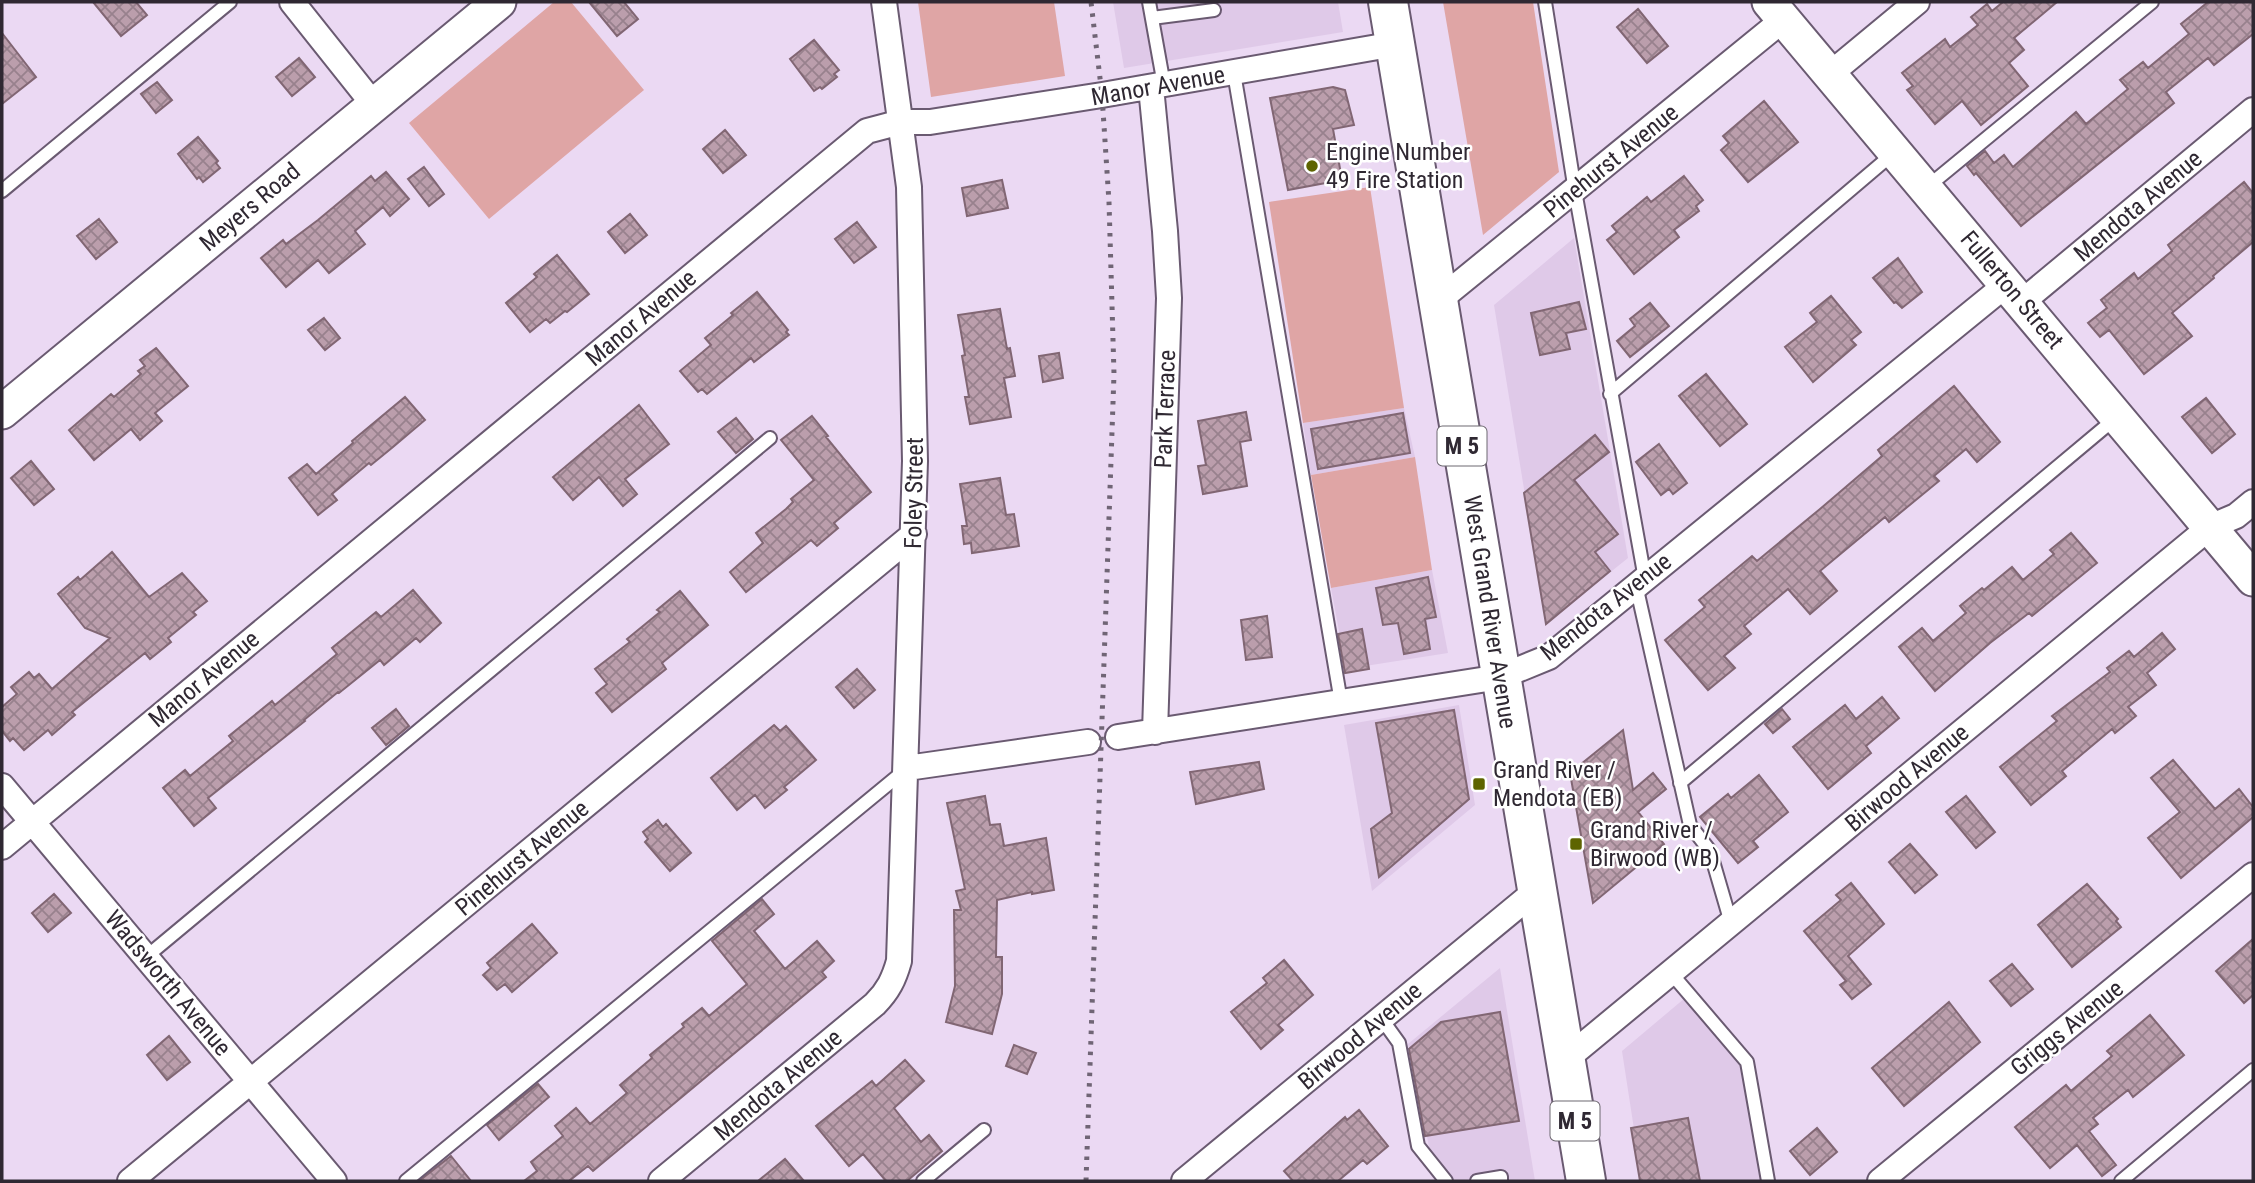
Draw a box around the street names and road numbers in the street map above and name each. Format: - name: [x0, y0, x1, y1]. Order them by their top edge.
- street label: Manor Avenue: [1089, 60, 1227, 112]
- street label: Pinehurst Avenue: [1538, 98, 1684, 224]
- street label: Mendota Avenue: [2068, 144, 2208, 268]
- street label: Meyers Road: [194, 157, 306, 257]
- street label: Fullerton Street: [1955, 225, 2069, 355]
- street label: Manor Avenue: [580, 264, 702, 372]
- street label: Park Terrace: [1149, 349, 1181, 469]
- road number: M 5: [1438, 426, 1486, 466]
- street label: Foley Street: [899, 437, 929, 549]
- street label: West Grand River Avenue: [1458, 493, 1522, 731]
- street label: Mendota Avenue: [1535, 547, 1677, 667]
- street label: Manor Avenue: [143, 625, 265, 733]
- street label: Birwood Avenue: [1840, 718, 1974, 838]
- street label: Pinehurst Avenue: [450, 794, 594, 922]
- street label: Wadsworth Avenue: [99, 905, 237, 1061]
- street label: Griggs Avenue: [2005, 974, 2129, 1082]
- street label: Birwood Avenue: [1293, 976, 1427, 1096]
- street label: Mendota Avenue: [708, 1023, 848, 1147]
- road number: M 5: [1550, 1102, 1600, 1140]

